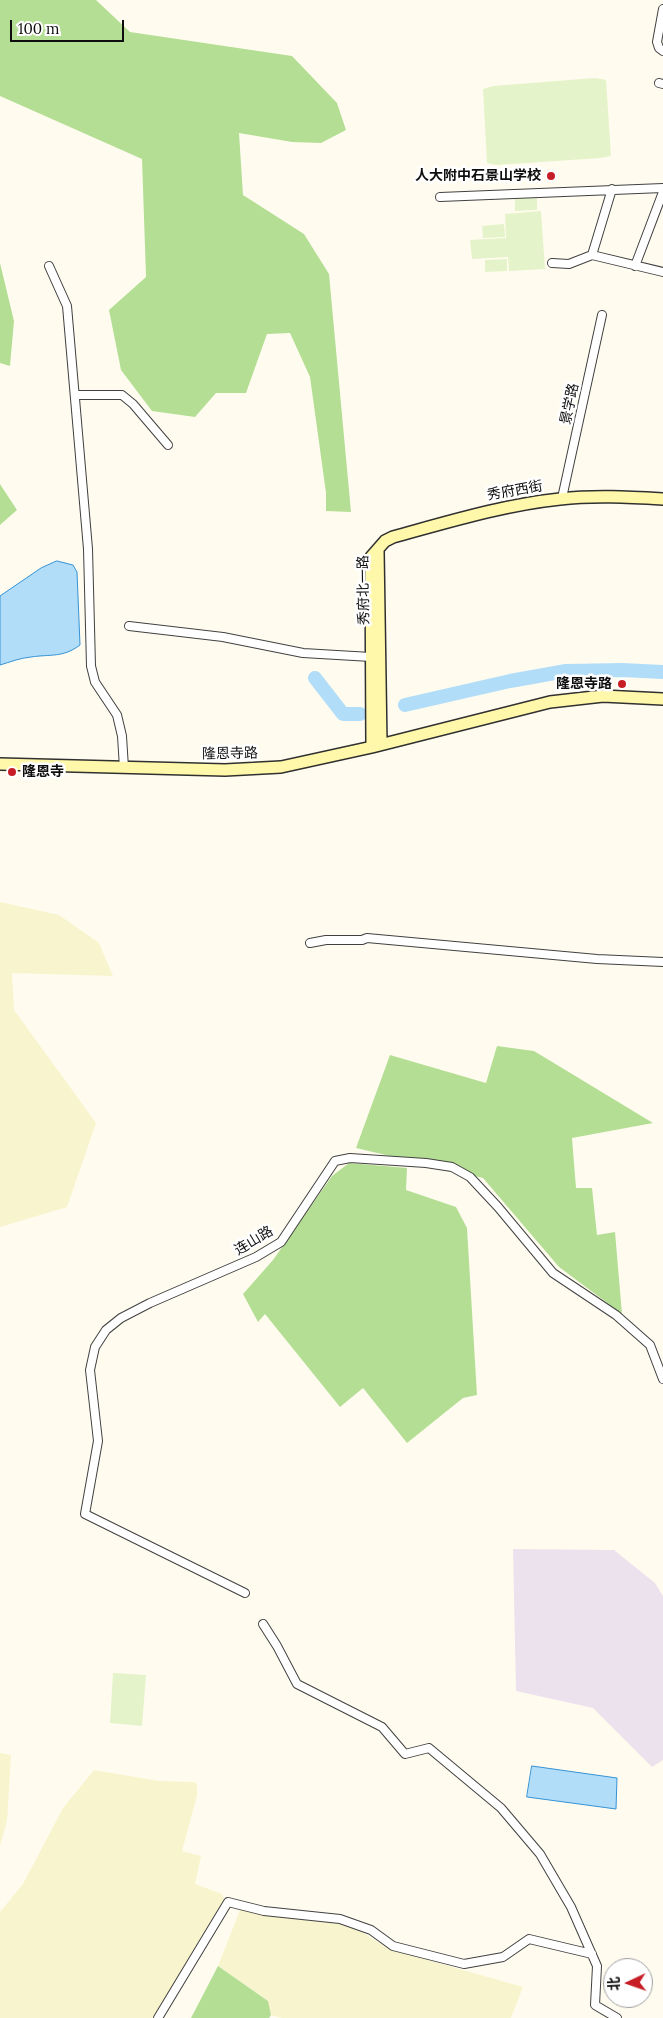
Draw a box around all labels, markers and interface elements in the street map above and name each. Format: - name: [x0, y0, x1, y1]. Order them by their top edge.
- scale bar: [12, 10, 126, 42]
- text: 100 m: [18, 19, 59, 38]
- place label: 人大附中石景山学校: [415, 168, 541, 184]
- marker: 人大附中石景山学校: [545, 170, 557, 182]
- street label: 景学路: [557, 382, 583, 426]
- street label: 秀府西街: [486, 478, 544, 504]
- street label: 秀府北一路: [355, 555, 373, 625]
- place label: 隆恩寺路: [556, 676, 612, 692]
- marker: 隆恩寺路: [616, 678, 628, 690]
- street label: 隆恩寺路: [202, 745, 258, 763]
- place label: 隆恩寺: [22, 764, 64, 780]
- marker: 隆恩寺: [6, 766, 18, 778]
- street label: 连山路: [232, 1223, 276, 1259]
- north arrow: [603, 1958, 653, 2008]
- text: 北: [605, 1976, 623, 1991]

